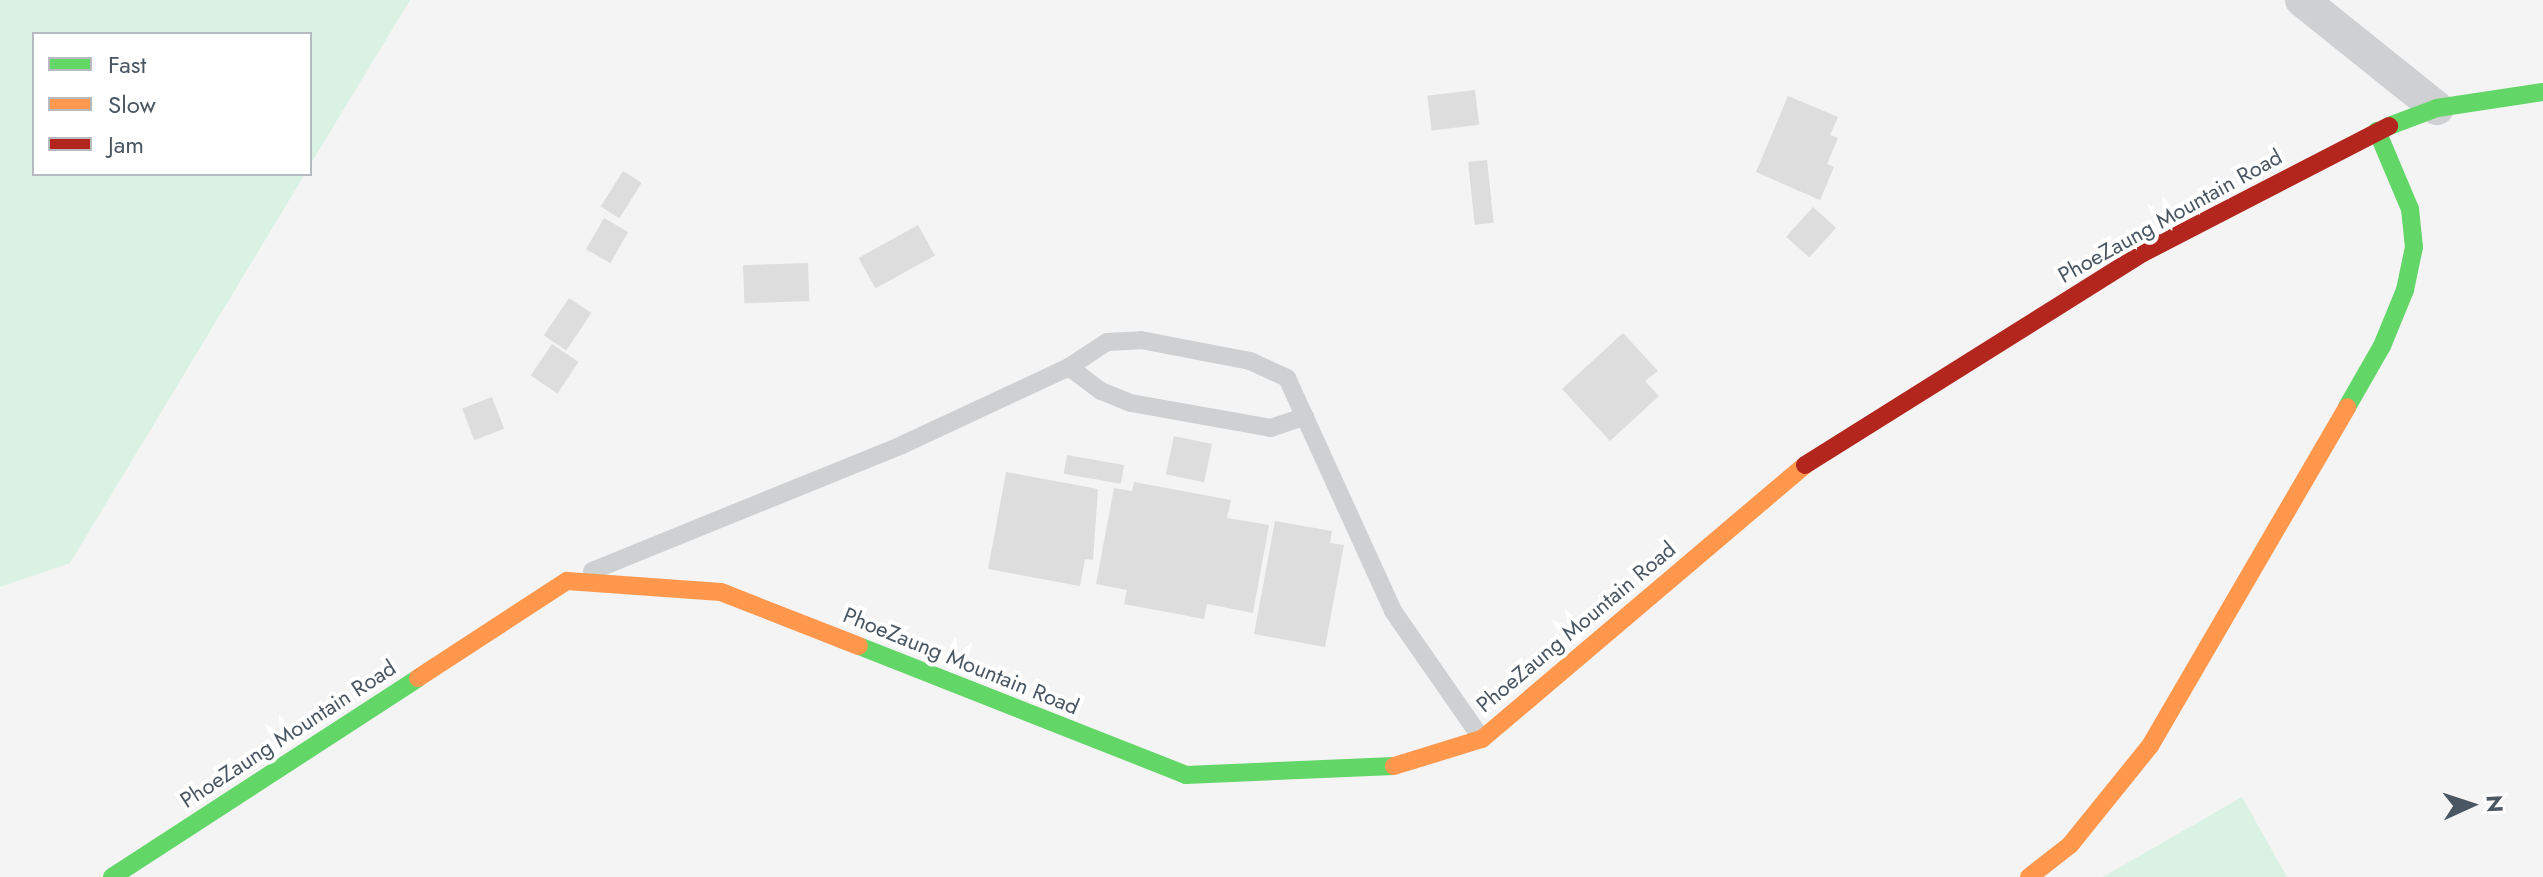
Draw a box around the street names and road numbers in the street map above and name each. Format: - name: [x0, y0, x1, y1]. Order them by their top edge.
- street label: PhoeZaung Mountain Road: [2053, 143, 2287, 289]
- street label: PhoeZaung Mountain Road: [1471, 536, 1681, 718]
- street label: PhoeZaung Mountain Road: [839, 602, 1083, 720]
- street label: PhoeZaung Mountain Road: [175, 654, 401, 814]

